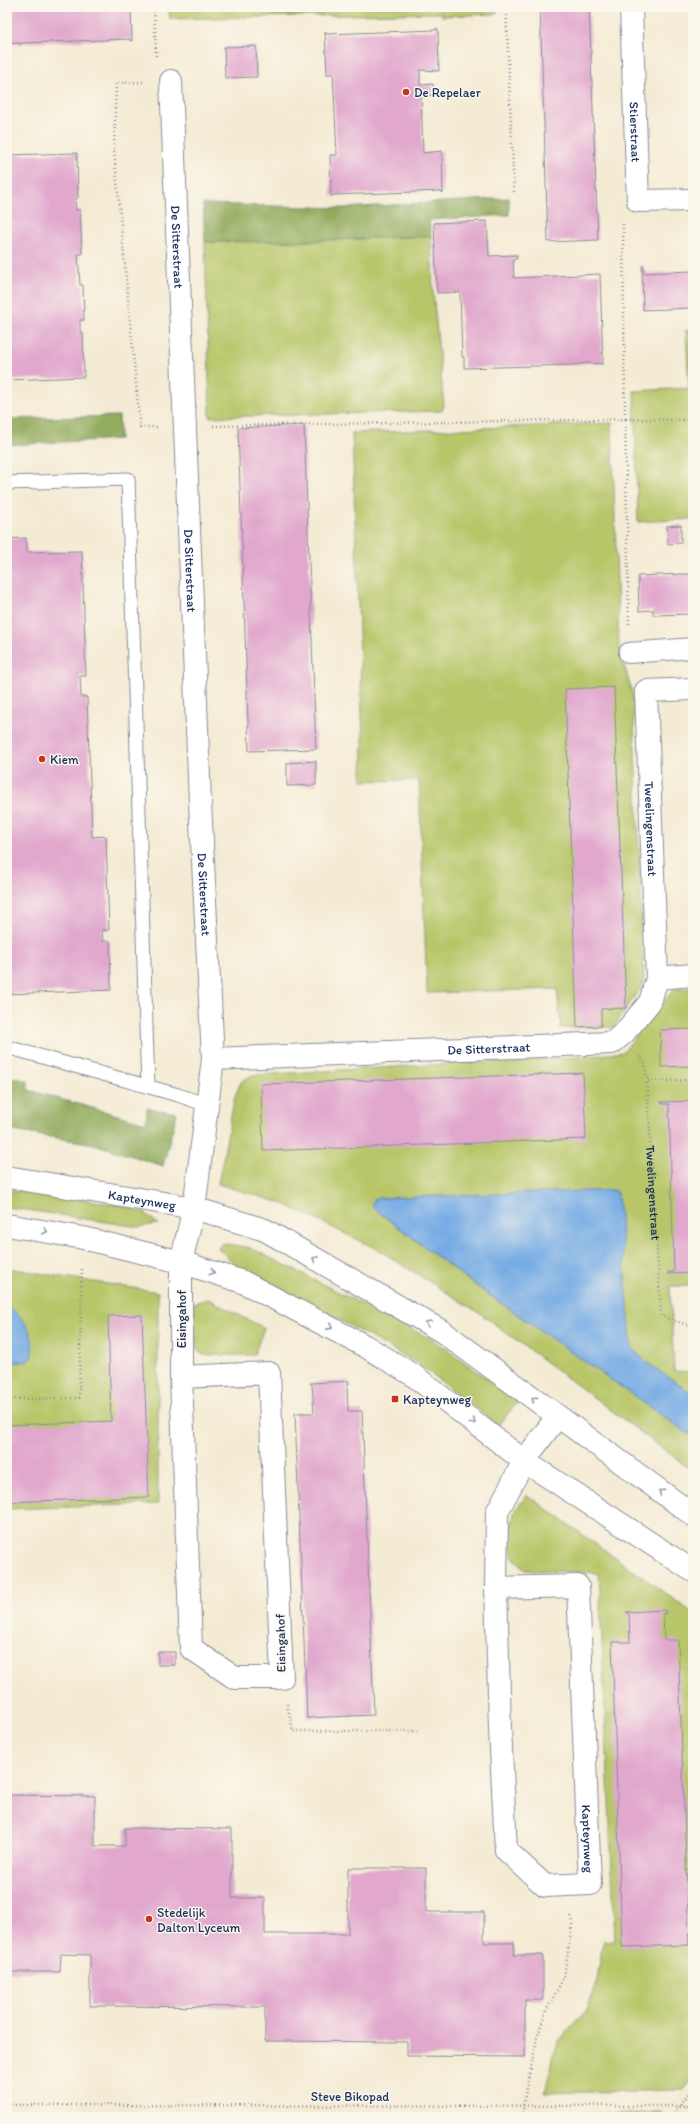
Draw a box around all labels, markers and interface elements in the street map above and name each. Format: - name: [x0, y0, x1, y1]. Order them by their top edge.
- place label: De Repelaer: [414, 85, 482, 100]
- marker: De Repelaer: [401, 87, 411, 97]
- street label: Stierstraat: [626, 101, 644, 163]
- street label: De Sitterstraat: [168, 205, 186, 289]
- street label: De Sitterstraat: [181, 529, 199, 613]
- place label: Kiem: [50, 752, 79, 767]
- marker: Kiem: [37, 754, 47, 764]
- street label: Tweelingenstraat: [641, 781, 660, 877]
- street label: De Sitterstraat: [195, 852, 214, 936]
- street label: De Sitterstraat: [447, 1039, 531, 1058]
- street label: Tweelingenstraat: [643, 1145, 663, 1241]
- street label: Kapteynweg: [107, 1187, 177, 1213]
- one-way arrow: [42, 1227, 49, 1235]
- one-way arrow: [312, 1256, 320, 1263]
- one-way arrow: [209, 1267, 216, 1276]
- street label: Eisingahof: [174, 1290, 189, 1348]
- one-way arrow: [425, 1321, 432, 1328]
- one-way arrow: [325, 1323, 333, 1330]
- place label: Kapteynweg: [403, 1392, 472, 1407]
- marker: Kapteynweg: [390, 1394, 400, 1404]
- one-way arrow: [531, 1397, 538, 1404]
- one-way arrow: [469, 1417, 476, 1424]
- one-way arrow: [659, 1490, 666, 1497]
- street label: Eisingahof: [272, 1614, 289, 1672]
- street label: Kapteynweg: [579, 1804, 597, 1874]
- place label: Stedelijk Dalton Lyceum: [157, 1905, 241, 1935]
- marker: Stedelijk Dalton Lyceum: [144, 1914, 154, 1924]
- street label: Steve Bikopad: [311, 2089, 389, 2104]

